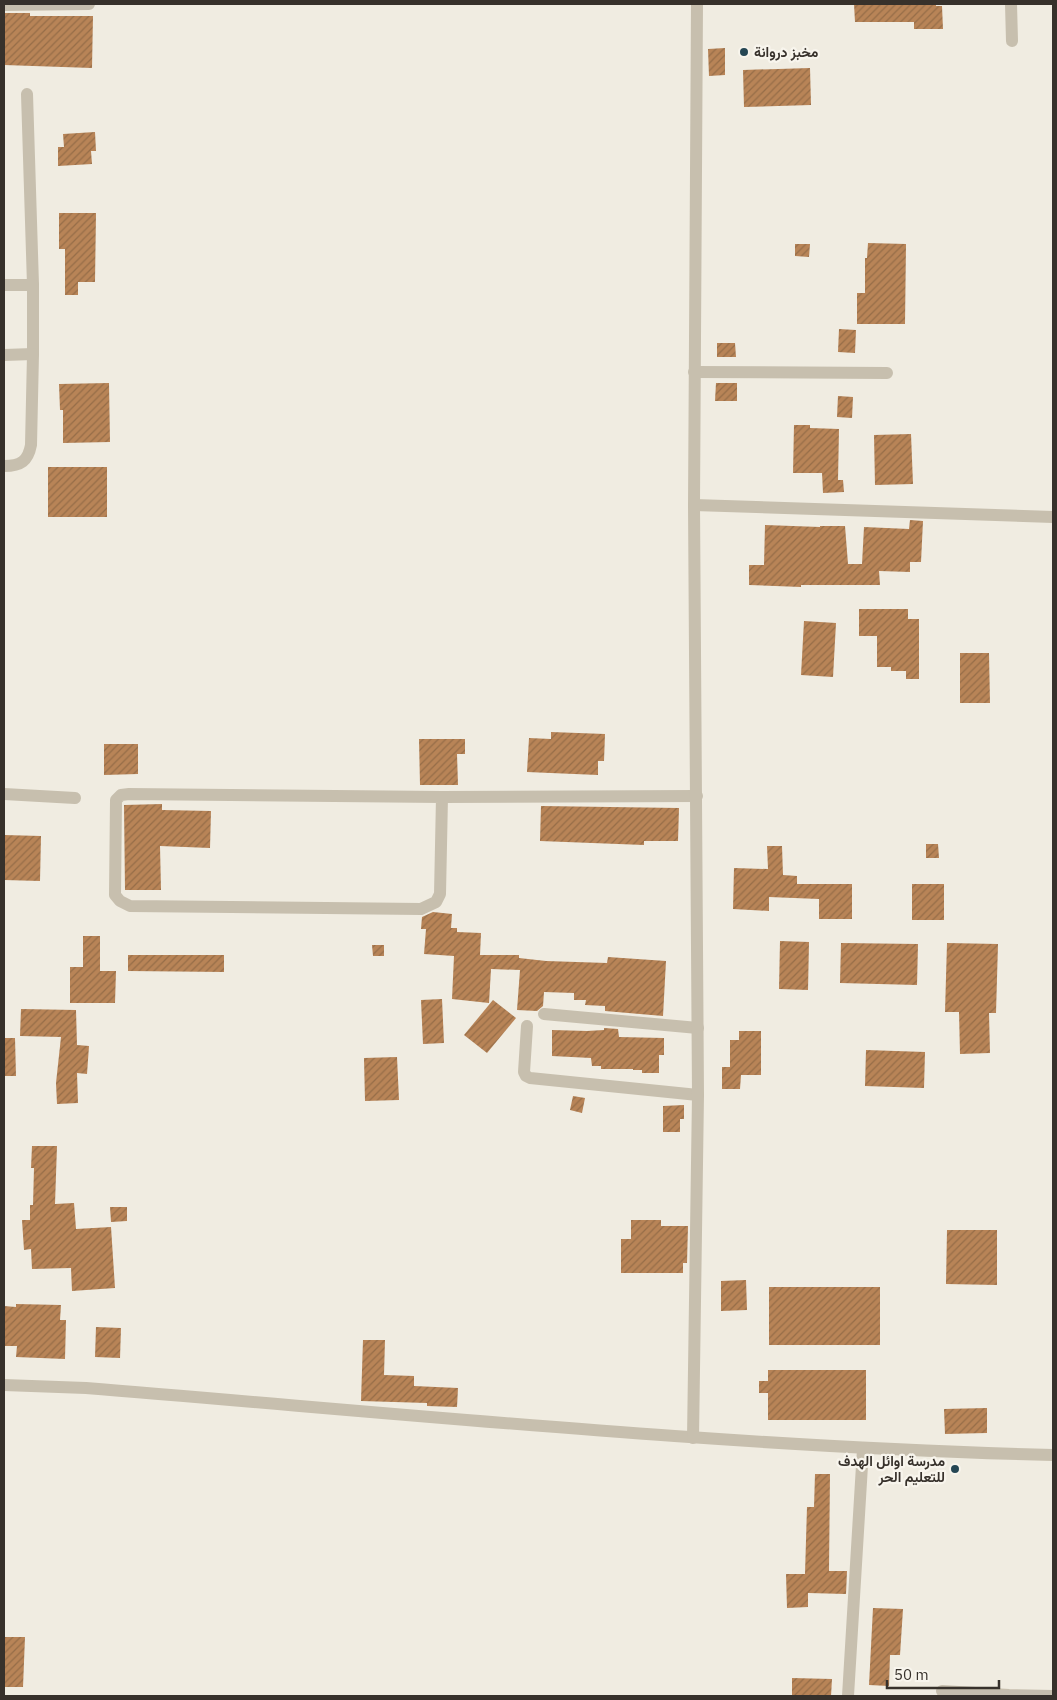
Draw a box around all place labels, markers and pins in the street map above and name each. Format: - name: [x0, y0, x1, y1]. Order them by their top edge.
- place label: مخبز دروانة: [754, 43, 819, 61]
- marker: مخبز دروانة: [738, 46, 750, 58]
- place label: مدرسة اوائل الهدف للتعليم الحر: [838, 1452, 945, 1486]
- marker: مدرسة اوائل الهدف للتعليم الحر: [949, 1463, 961, 1475]

